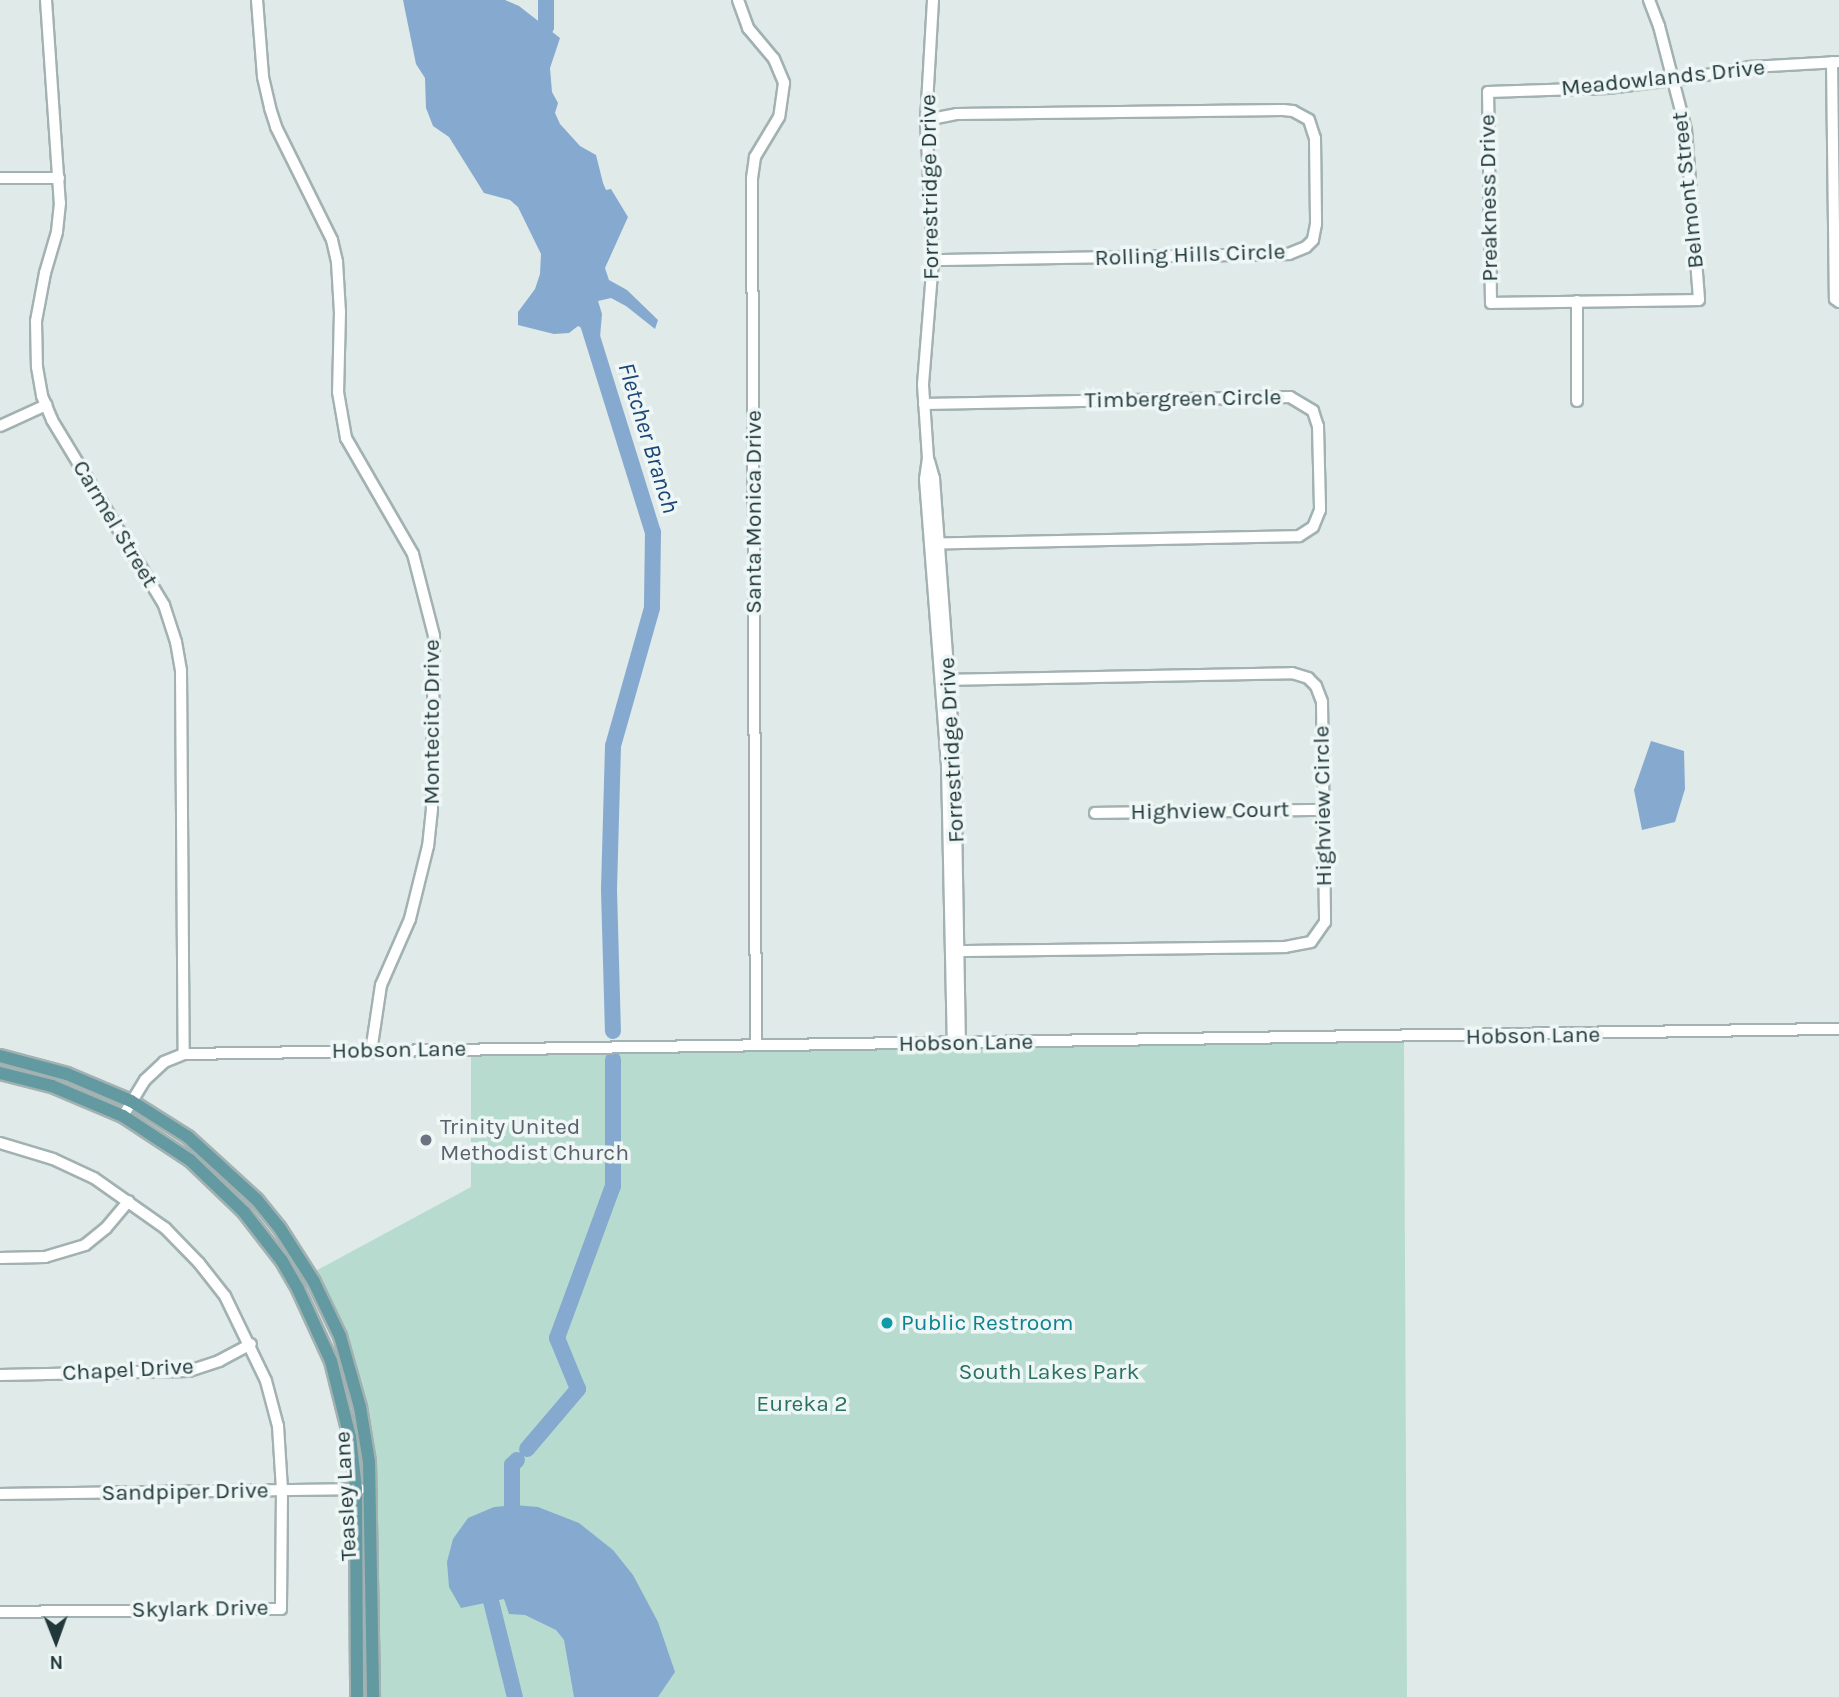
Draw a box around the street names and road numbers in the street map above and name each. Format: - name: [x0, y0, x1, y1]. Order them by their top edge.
- street label: Meadowlands Drive: [1560, 54, 1766, 102]
- street label: Forrestridge Drive: [915, 94, 945, 280]
- street label: Belmont Street: [1666, 110, 1710, 270]
- street label: Preakness Drive: [1474, 114, 1504, 282]
- street label: Rolling Hills Circle: [1094, 238, 1286, 272]
- street label: Timbergreen Circle: [1084, 383, 1282, 415]
- street label: Santa Monica Drive: [740, 410, 768, 614]
- street label: Carmel Street: [66, 455, 164, 593]
- street label: Montecito Drive: [418, 639, 446, 805]
- street label: Forrestridge Drive: [933, 656, 971, 844]
- street label: Highview Circle: [1308, 725, 1338, 887]
- street label: Highview Court: [1130, 796, 1290, 826]
- street label: Hobson Lane: [1465, 1021, 1601, 1051]
- street label: Hobson Lane: [898, 1028, 1034, 1058]
- street label: Hobson Lane: [331, 1035, 467, 1065]
- street label: Chapel Drive: [62, 1353, 194, 1387]
- street label: Teasley Lane: [329, 1430, 363, 1562]
- street label: Sandpiper Drive: [101, 1477, 269, 1507]
- street label: Skylark Drive: [131, 1594, 269, 1624]

